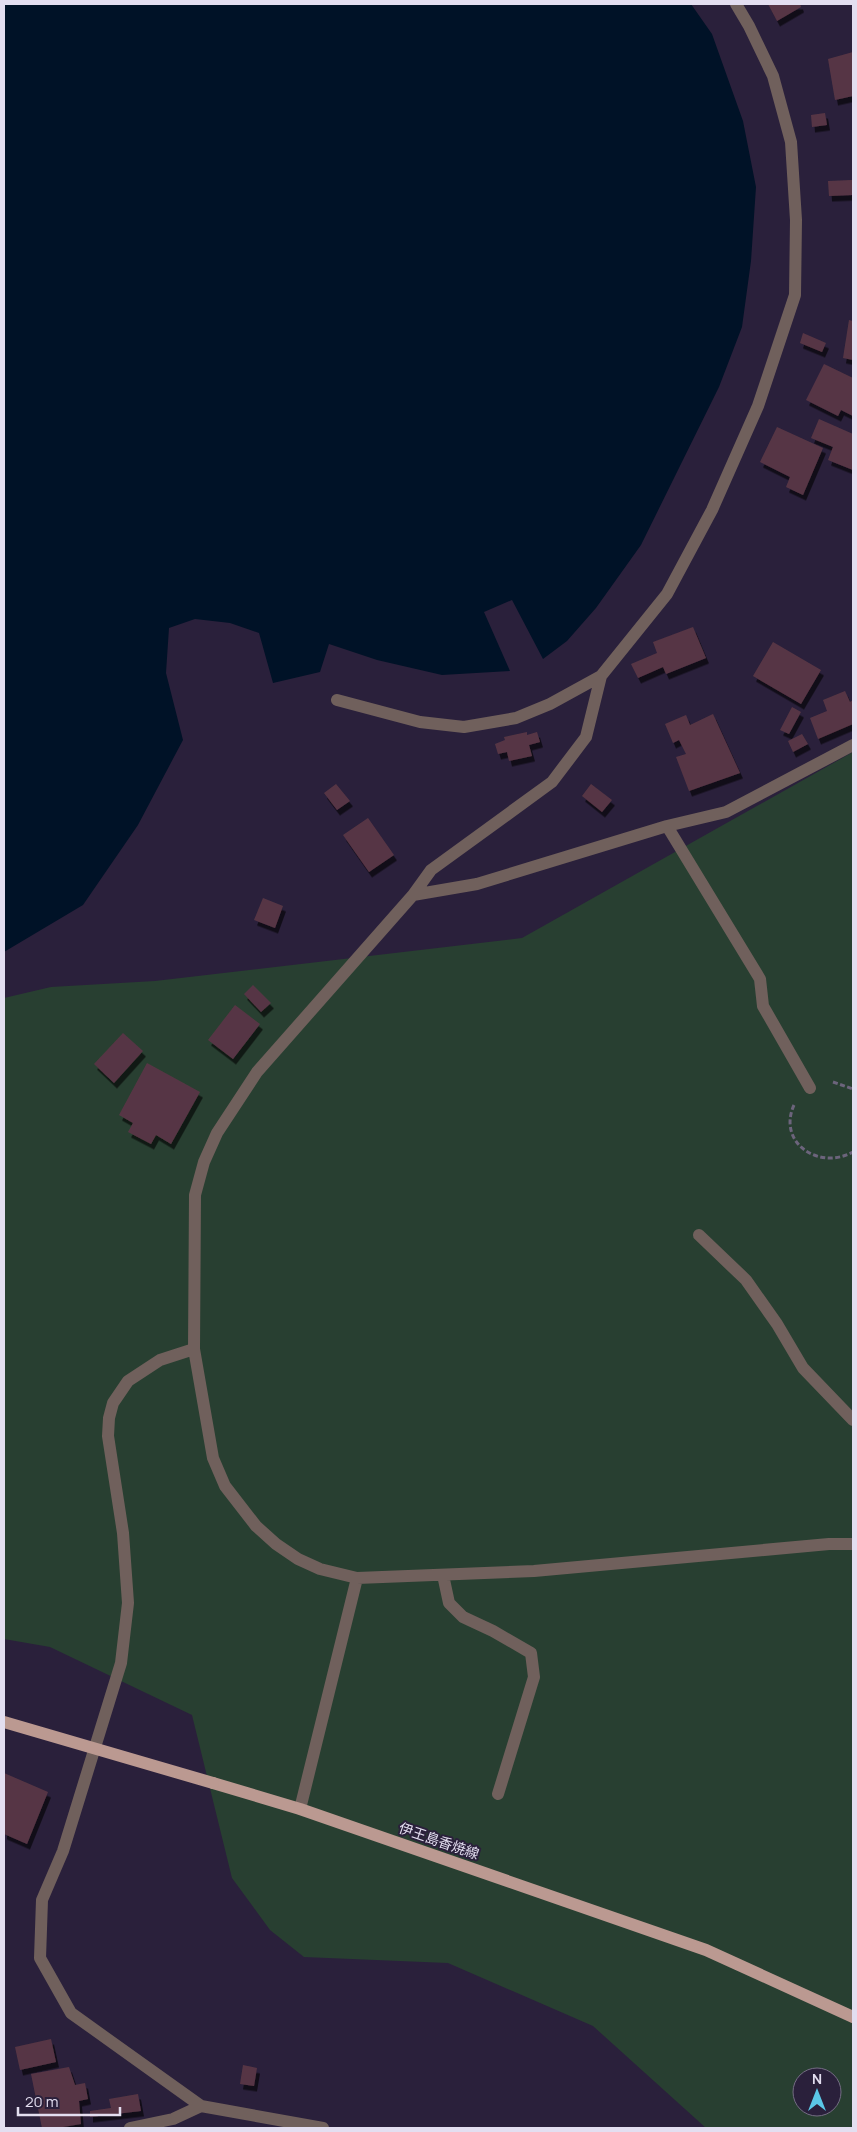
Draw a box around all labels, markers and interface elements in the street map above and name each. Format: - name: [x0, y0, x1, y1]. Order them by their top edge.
- street label: 伊王島香焼線: [396, 1818, 482, 1863]
- north arrow: [792, 2067, 842, 2117]
- text: N: [812, 2069, 822, 2088]
- scale bar: [18, 2084, 120, 2116]
- text: 20 m: [25, 2091, 58, 2112]

